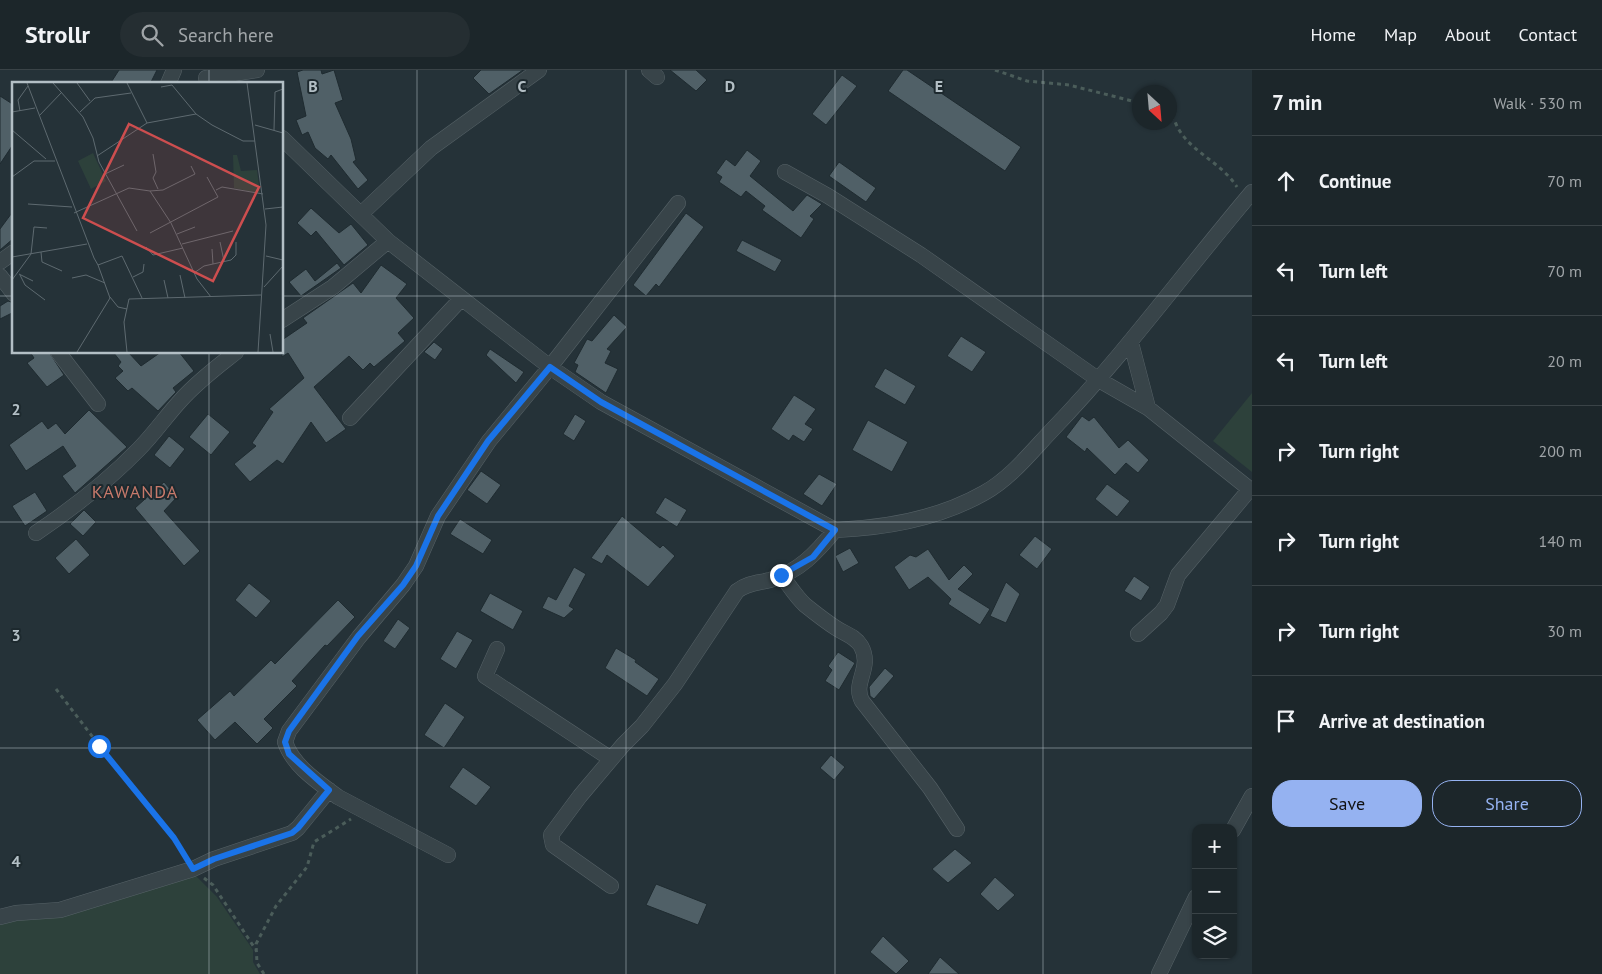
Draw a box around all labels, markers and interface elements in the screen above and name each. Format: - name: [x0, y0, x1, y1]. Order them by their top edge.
- search box: [120, 12, 470, 57]
- text: Strollr: [25, 19, 90, 50]
- icon: search: [138, 21, 166, 49]
- text: Search here: [178, 23, 274, 47]
- text: Home: [1310, 23, 1356, 46]
- text: Map: [1384, 23, 1417, 46]
- text: About: [1445, 23, 1491, 46]
- text: Contact: [1519, 23, 1577, 46]
- text: B: [308, 76, 318, 96]
- text: C: [518, 76, 527, 96]
- text: D: [725, 76, 735, 96]
- text: E: [935, 76, 943, 96]
- inset map: [12, 82, 284, 354]
- north arrow: [1132, 85, 1177, 130]
- text: 7 min: [1272, 89, 1322, 116]
- text: Walk · 530 m: [1493, 93, 1582, 113]
- icon: ahead: [1272, 167, 1300, 195]
- text: Continue: [1319, 169, 1391, 193]
- text: 70 m: [1547, 171, 1582, 191]
- icon: left: [1272, 257, 1300, 285]
- text: Turn left: [1319, 259, 1388, 283]
- text: 70 m: [1547, 261, 1582, 281]
- icon: left: [1272, 347, 1300, 375]
- text: Turn left: [1319, 349, 1388, 373]
- text: 20 m: [1547, 351, 1582, 371]
- text: 2: [11, 399, 21, 419]
- icon: right: [1272, 437, 1300, 465]
- text: Turn right: [1319, 439, 1399, 463]
- text: 200 m: [1539, 441, 1582, 461]
- district label: KAWANDA: [92, 480, 178, 503]
- icon: right: [1272, 527, 1300, 555]
- text: Turn right: [1319, 529, 1399, 553]
- text: 140 m: [1539, 531, 1582, 551]
- route end: [770, 564, 793, 587]
- icon: right: [1272, 617, 1300, 645]
- text: Turn right: [1319, 619, 1399, 643]
- text: 30 m: [1547, 621, 1582, 641]
- text: 3: [11, 625, 21, 645]
- icon: arrive: [1272, 707, 1300, 735]
- text: Arrive at destination: [1319, 709, 1485, 733]
- route start: [88, 735, 111, 758]
- button: Save: [1272, 780, 1422, 827]
- button: Share: [1432, 780, 1582, 827]
- map controls: [1192, 824, 1237, 959]
- button: +: [1192, 824, 1237, 869]
- text: 4: [11, 851, 21, 871]
- button: −: [1192, 869, 1237, 914]
- button: layers: [1192, 914, 1237, 959]

